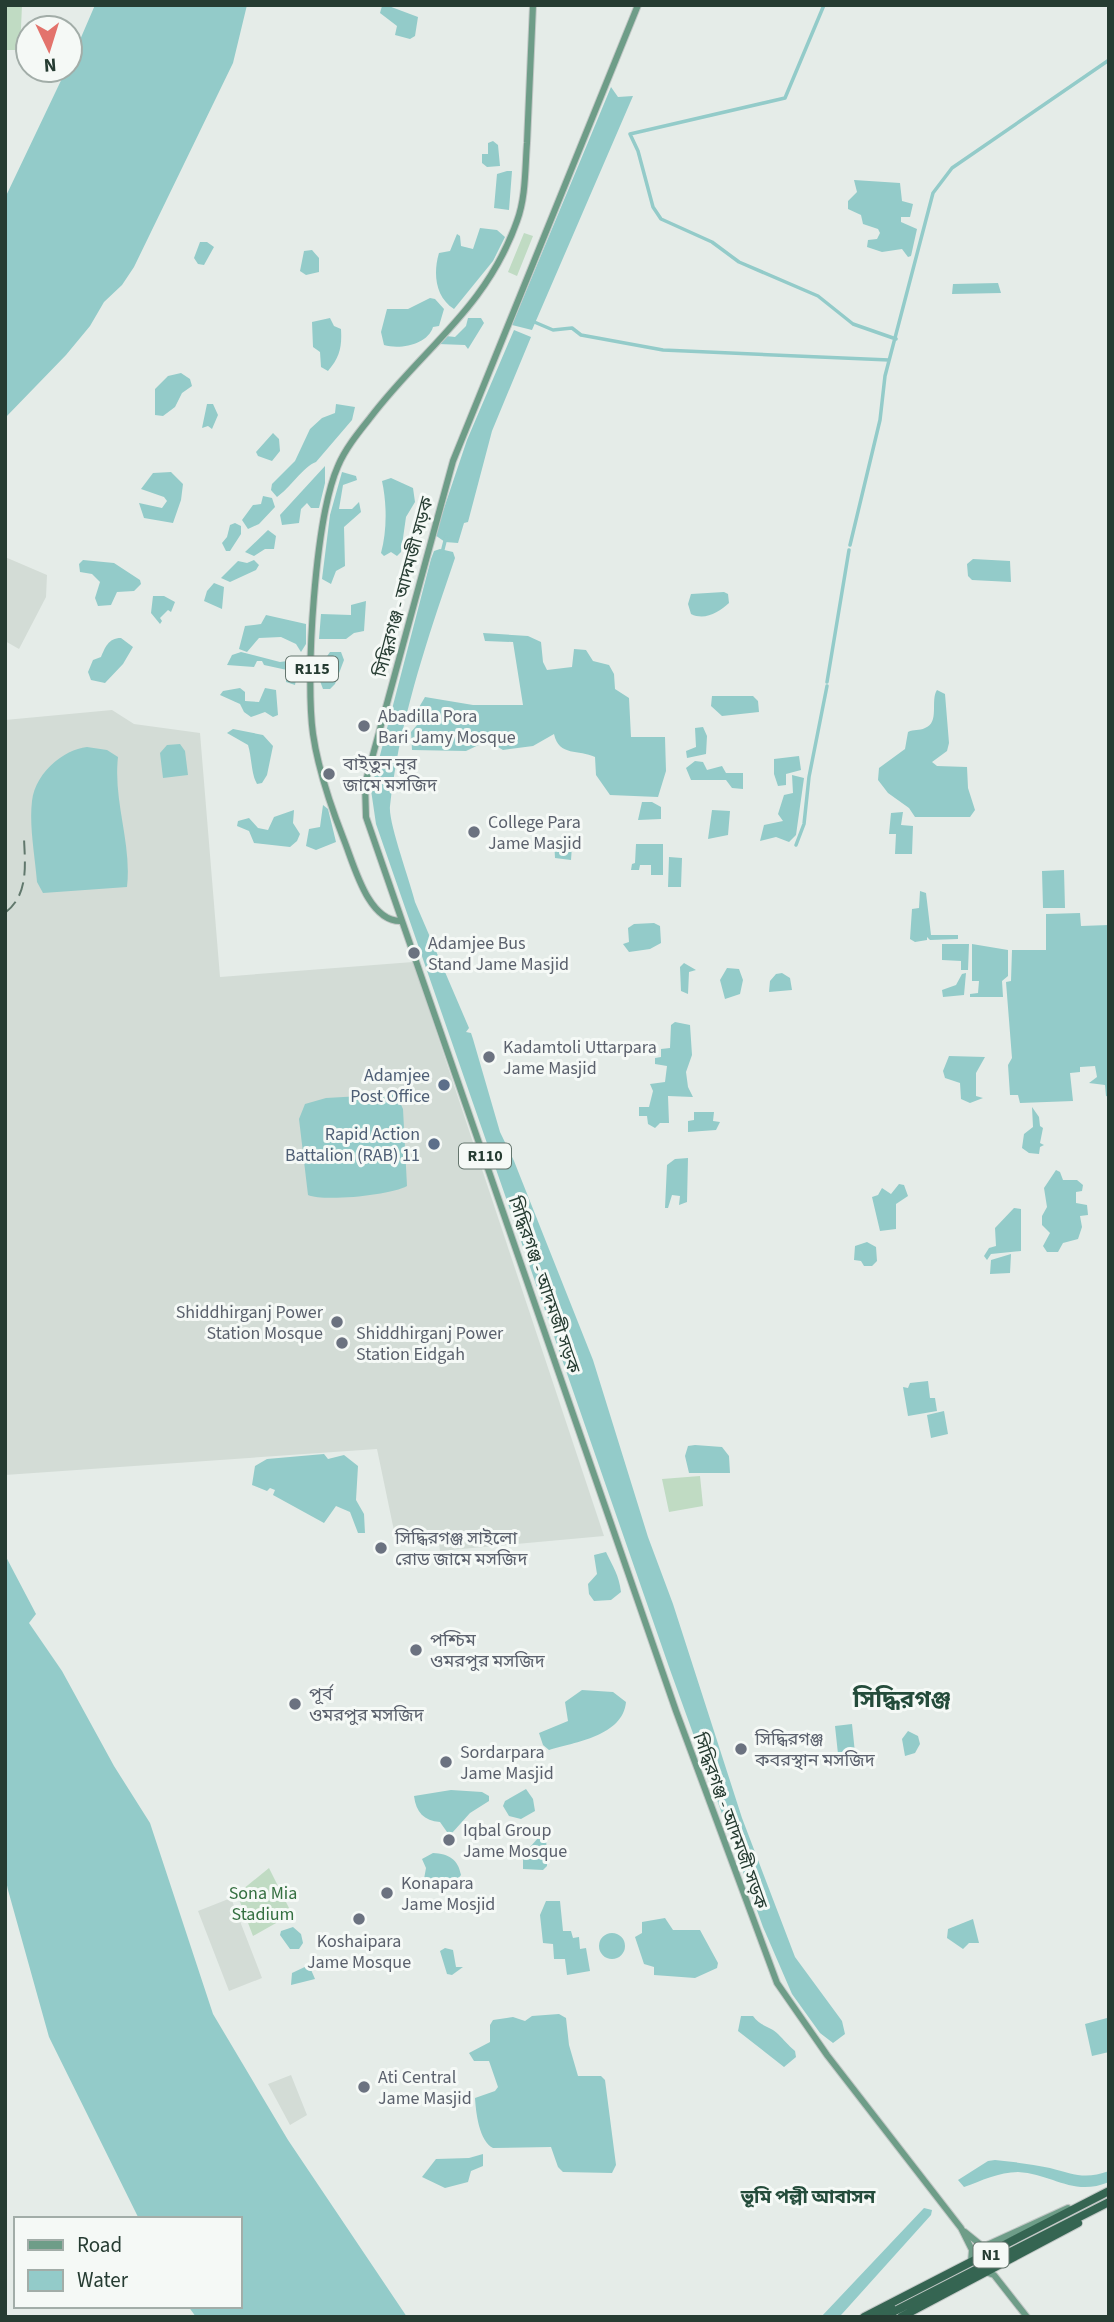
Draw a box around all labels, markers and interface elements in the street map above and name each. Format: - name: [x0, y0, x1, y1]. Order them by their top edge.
- north arrow: [14, 14, 84, 84]
- text: N: [43, 51, 57, 78]
- street label: সিদ্ধিরগঞ্জ - আদমজী সড়ক: [368, 494, 440, 681]
- road number: R115: [286, 656, 338, 682]
- place label: Abadilla Pora Bari Jamy Mosque: [378, 704, 516, 750]
- marker: Abadilla Pora Bari Jamy Mosque: [356, 718, 372, 734]
- place label: বাইতুন নূর জামে মসজিদ: [342, 752, 438, 798]
- marker: বাইতুন নূর জামে মসজিদ: [321, 766, 337, 782]
- place label: College Para Jame Masjid: [488, 810, 582, 856]
- marker: College Para Jame Masjid: [466, 824, 482, 840]
- place label: Adamjee Bus Stand Jame Masjid: [428, 931, 569, 977]
- marker: Adamjee Bus Stand Jame Masjid: [406, 945, 422, 961]
- place label: Kadamtoli Uttarpara Jame Masjid: [503, 1035, 657, 1081]
- marker: Kadamtoli Uttarpara Jame Masjid: [481, 1049, 497, 1065]
- place label: Adamjee Post Office: [350, 1063, 430, 1109]
- marker: Adamjee Post Office: [436, 1077, 452, 1093]
- place label: Rapid Action Battalion (RAB) 11: [285, 1122, 420, 1168]
- marker: Rapid Action Battalion (RAB) 11: [426, 1136, 442, 1152]
- road number: R110: [459, 1144, 511, 1168]
- street label: সিদ্ধিরগঞ্জ - আদমজী সড়ক: [502, 1192, 586, 1377]
- place label: Shiddhirganj Power Station Mosque: [176, 1300, 324, 1346]
- marker: Shiddhirganj Power Station Mosque: [329, 1314, 345, 1330]
- place label: Shiddhirganj Power Station Eidgah: [356, 1321, 504, 1367]
- marker: Shiddhirganj Power Station Eidgah: [334, 1335, 350, 1351]
- place label: সিদ্ধিরগঞ্জ সাইলো রোড জামে মসজিদ: [394, 1526, 528, 1572]
- marker: সিদ্ধিরগঞ্জ সাইলো রোড জামে মসজিদ: [373, 1540, 389, 1556]
- place label: পশ্চিম ওমরপুর মসজিদ: [430, 1628, 546, 1674]
- marker: পশ্চিম ওমরপুর মসজিদ: [408, 1642, 424, 1658]
- place label: পূর্ব ওমরপুর মসজিদ: [309, 1682, 425, 1728]
- district label: সিদ্ধিরগঞ্জ: [852, 1682, 951, 1717]
- marker: পূর্ব ওমরপুর মসজিদ: [287, 1696, 303, 1712]
- place label: সিদ্ধিরগঞ্জ কবরস্থান মসজিদ: [754, 1727, 876, 1773]
- street label: সিদ্ধিরগঞ্জ - আদমজী সড়ক: [686, 1729, 774, 1913]
- place label: Sordarpara Jame Masjid: [460, 1740, 554, 1786]
- marker: সিদ্ধিরগঞ্জ কবরস্থান মসজিদ: [733, 1741, 749, 1757]
- marker: Sordarpara Jame Masjid: [438, 1754, 454, 1770]
- place label: Iqbal Group Jame Mosque: [463, 1818, 567, 1864]
- marker: Iqbal Group Jame Mosque: [441, 1832, 457, 1848]
- place label: Konapara Jame Mosjid: [401, 1871, 495, 1917]
- park label: Sona Mia Stadium: [229, 1881, 297, 1927]
- marker: Konapara Jame Mosjid: [379, 1885, 395, 1901]
- marker: Koshaipara Jame Mosque: [351, 1911, 367, 1927]
- place label: Koshaipara Jame Mosque: [307, 1929, 411, 1975]
- place label: Ati Central Jame Masjid: [378, 2065, 472, 2111]
- marker: Ati Central Jame Masjid: [356, 2079, 372, 2095]
- district label: ভূমি পল্লী আবাসন: [740, 2184, 877, 2211]
- legend: [14, 2217, 242, 2308]
- text: Road: [77, 2230, 122, 2260]
- road number: N1: [974, 2242, 1009, 2268]
- text: Water: [77, 2265, 129, 2295]

